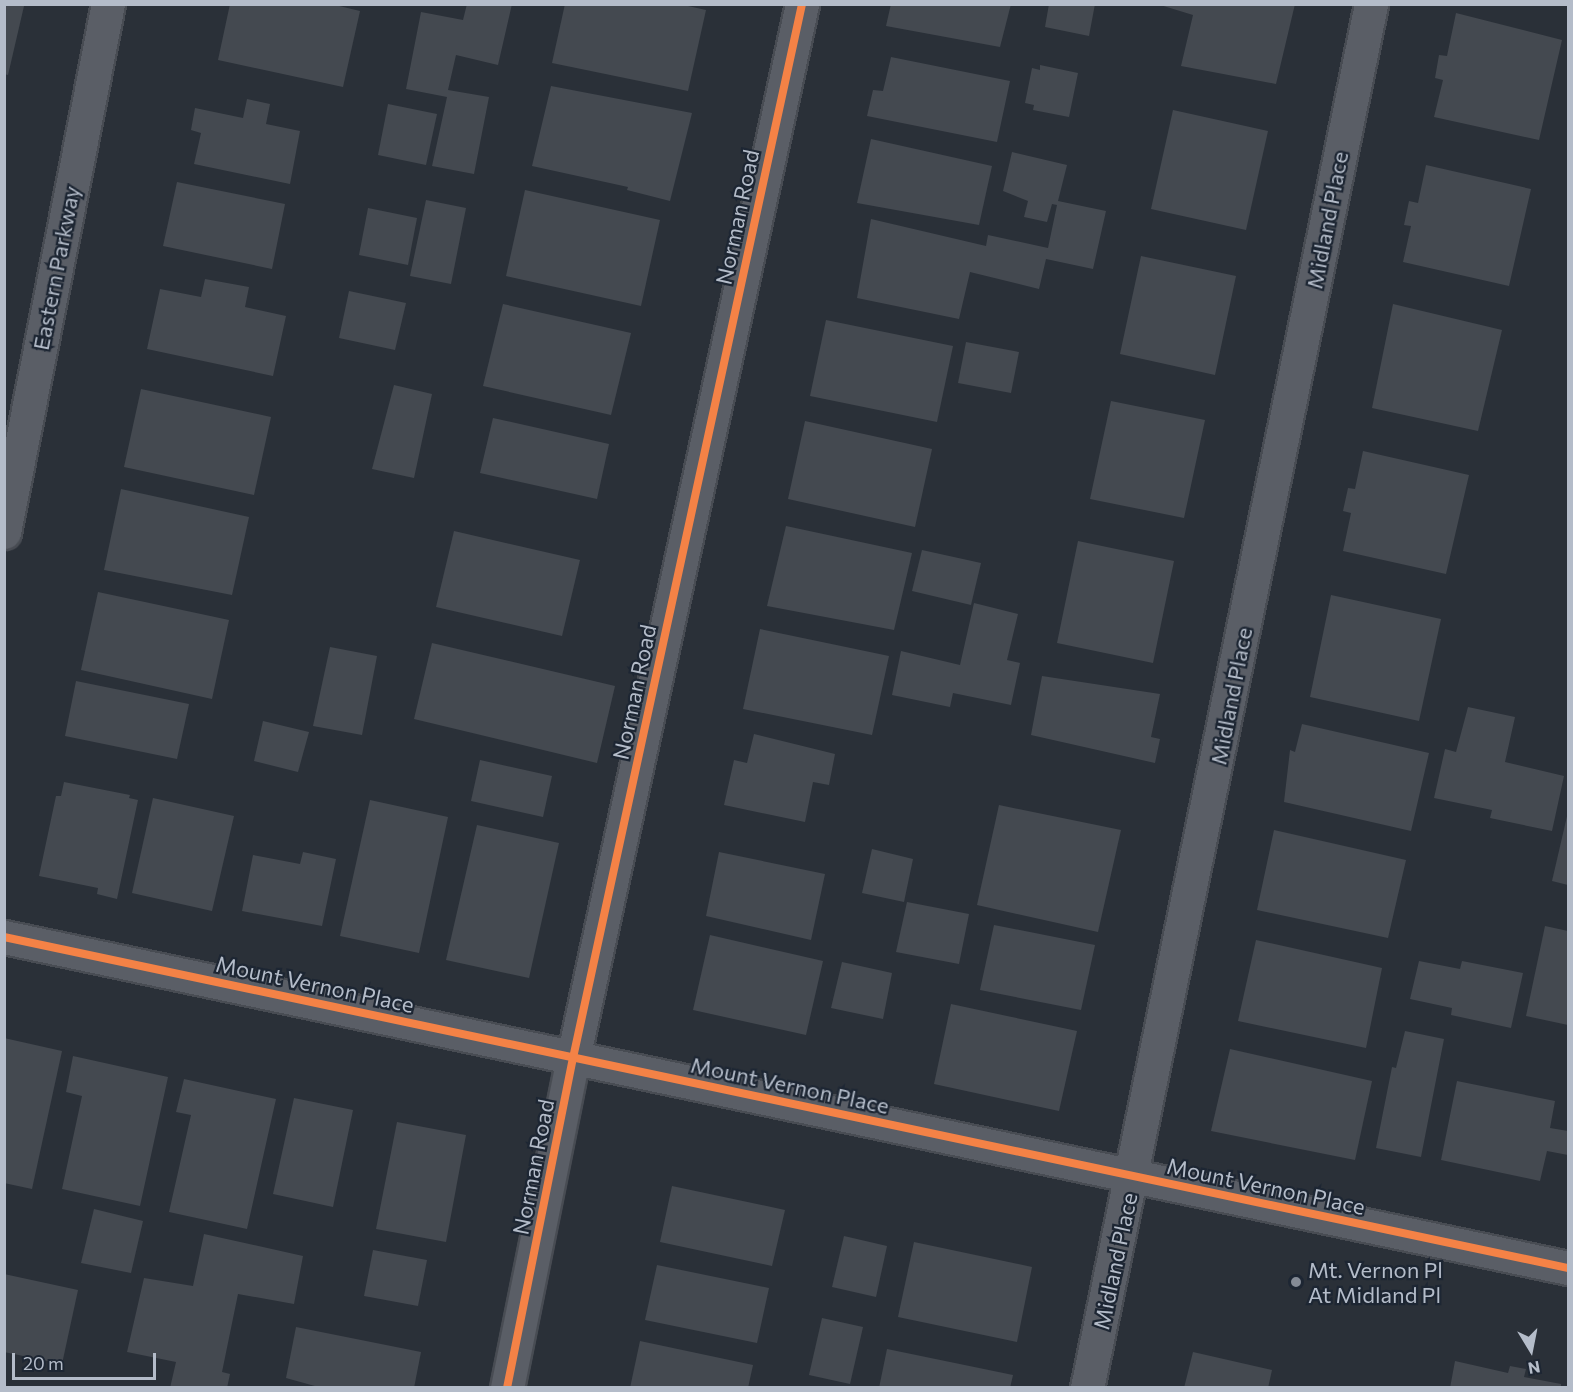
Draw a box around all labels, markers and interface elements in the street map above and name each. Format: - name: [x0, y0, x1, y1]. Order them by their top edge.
- street label: Norman Road: [710, 147, 764, 287]
- street label: Midland Place: [1301, 149, 1353, 291]
- street label: Eastern Parkway: [27, 184, 85, 352]
- street label: Norman Road: [607, 622, 661, 762]
- street label: Midland Place: [1205, 625, 1257, 767]
- street label: Mount Vernon Place: [213, 950, 417, 1018]
- street label: Mount Vernon Place: [688, 1051, 892, 1119]
- street label: Norman Road: [507, 1097, 559, 1237]
- street label: Mount Vernon Place: [1164, 1152, 1368, 1220]
- street label: Midland Place: [1088, 1190, 1142, 1332]
- place label: Mt. Vernon Pl At Midland Pl: [1308, 1256, 1443, 1308]
- marker: Mt. Vernon Pl At Midland Pl: [1289, 1275, 1303, 1289]
- north arrow: [1501, 1320, 1561, 1380]
- scale bar: [15, 1341, 159, 1379]
- text: 20 m: [23, 1352, 64, 1374]
- text: N: [1527, 1358, 1542, 1379]

